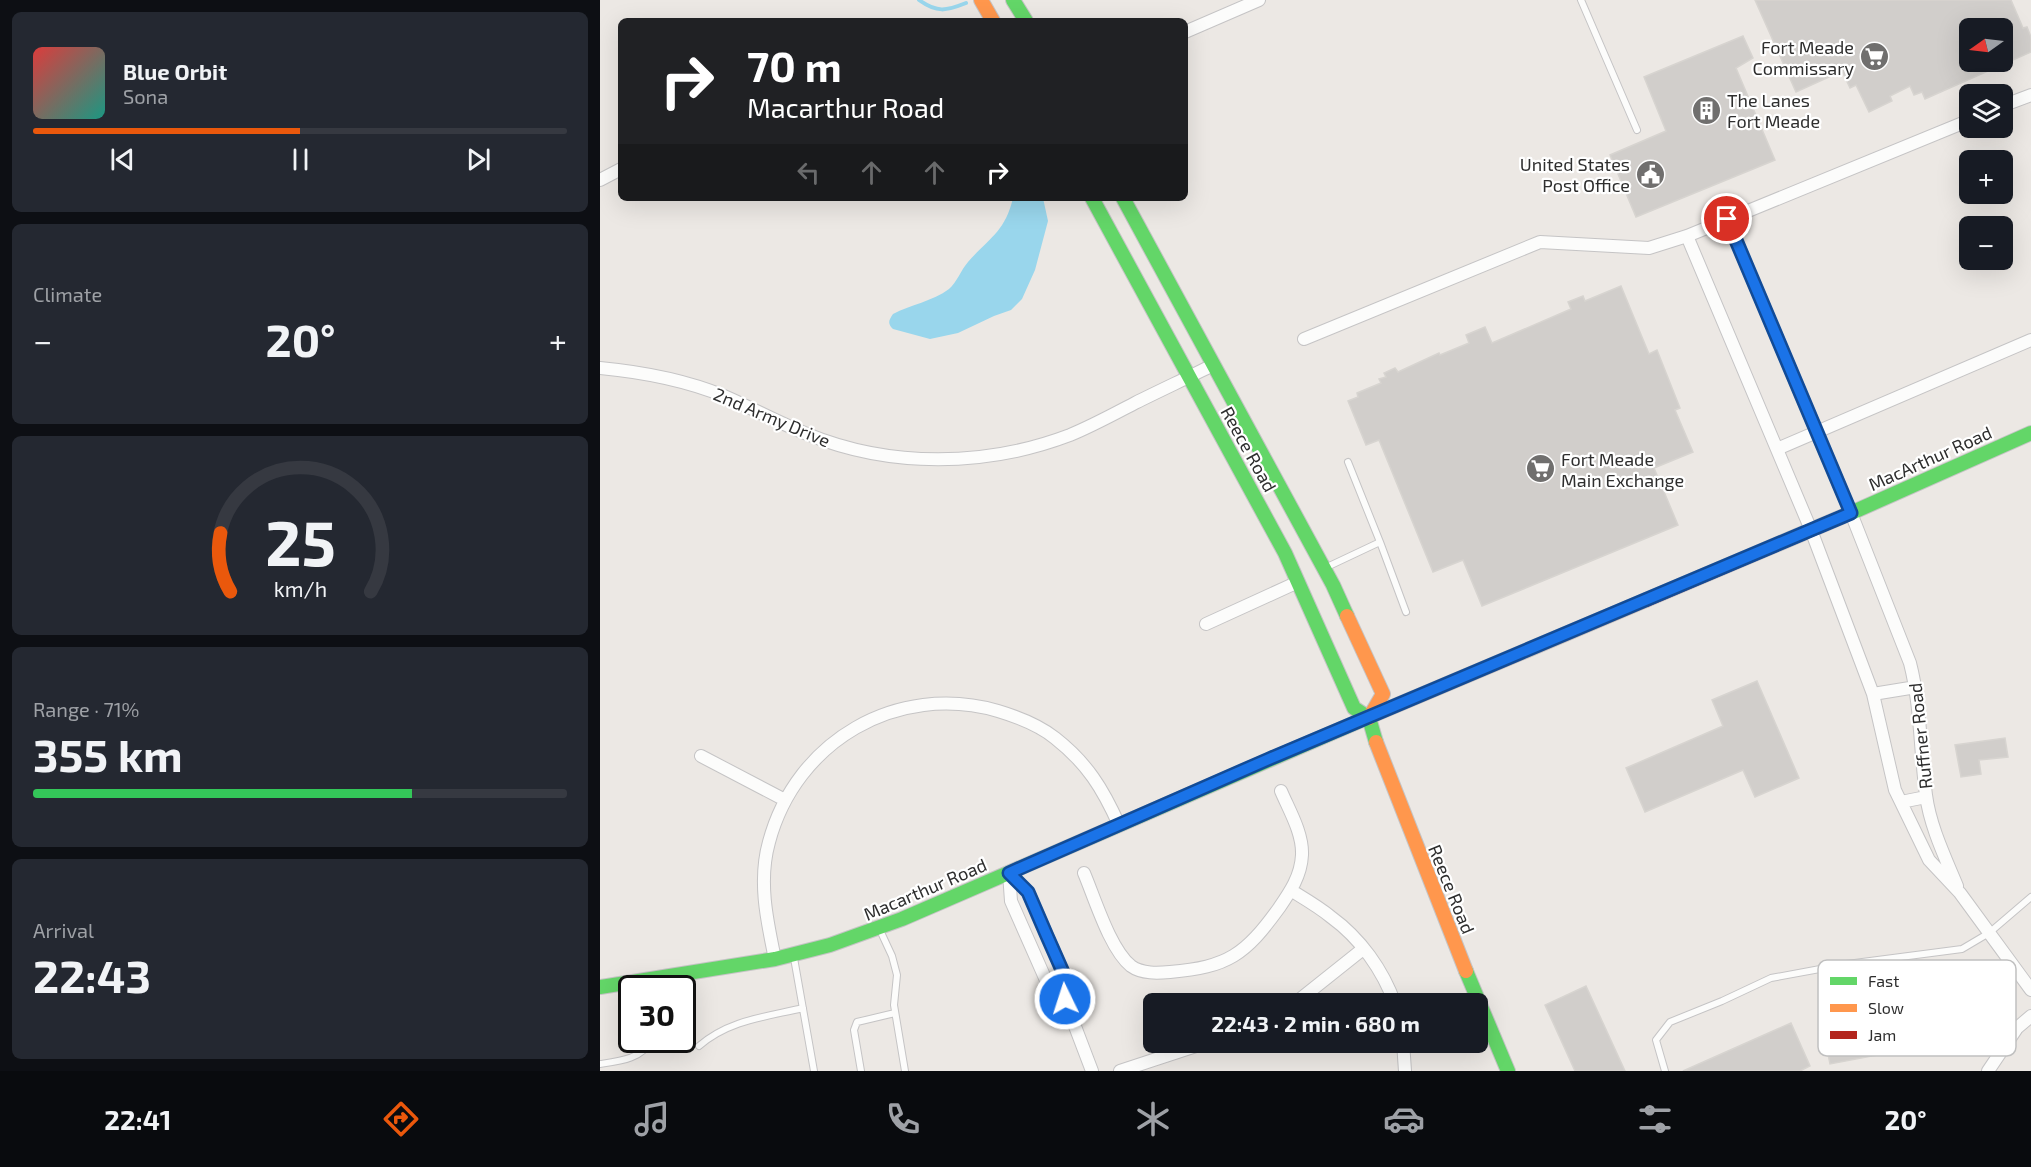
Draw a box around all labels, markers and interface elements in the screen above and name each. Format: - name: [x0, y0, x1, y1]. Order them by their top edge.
- north arrow: [1959, 18, 2013, 72]
- map controls: [1959, 18, 2013, 270]
- place label: Fort Meade Commissary: [1753, 36, 1854, 79]
- text: 70 m: [747, 40, 842, 90]
- supermarket icon: Fort Meade Commissary: [1859, 41, 1891, 73]
- icon: right: [648, 42, 726, 120]
- text: Blue Orbit: [123, 58, 227, 84]
- text: Sona: [123, 84, 168, 108]
- button: layers: [1959, 84, 2013, 138]
- place label: The Lanes Fort Meade: [1727, 89, 1820, 132]
- text: Macarthur Road: [747, 91, 944, 123]
- building icon: The Lanes Fort Meade: [1690, 94, 1722, 126]
- icon: previous: [106, 143, 139, 176]
- icon: pause: [284, 143, 317, 176]
- icon: next: [462, 143, 495, 176]
- button: +: [1959, 150, 2013, 204]
- place label: United States Post Office: [1520, 153, 1630, 196]
- icon: left: [792, 156, 825, 189]
- icon: ahead: [855, 156, 888, 189]
- icon: ahead: [918, 156, 951, 189]
- icon: right: [981, 156, 1014, 189]
- public building icon: United States Post Office: [1635, 158, 1667, 190]
- pin: [1701, 193, 1752, 244]
- icon: arrive: [1710, 202, 1743, 235]
- button: −: [1959, 216, 2013, 270]
- text: Climate: [33, 282, 102, 306]
- text: 20°: [266, 312, 336, 366]
- text: −: [33, 320, 52, 360]
- text: +: [549, 320, 567, 360]
- street label: 2nd Army Drive: [710, 383, 834, 451]
- street label: Reece Road: [1217, 402, 1281, 496]
- street label: MacArthur Road: [1865, 421, 1995, 495]
- place label: Fort Meade Main Exchange: [1561, 448, 1684, 491]
- supermarket icon: Fort Meade Main Exchange: [1524, 453, 1556, 485]
- text: 25: [265, 505, 335, 580]
- text: km/h: [273, 577, 327, 602]
- street label: Ruffner Road: [1903, 682, 1937, 790]
- text: Range · 71%: [33, 697, 140, 721]
- text: 355 km: [33, 727, 183, 781]
- street label: Reece Road: [1424, 841, 1480, 937]
- street label: Macarthur Road: [860, 853, 990, 925]
- text: Arrival: [33, 918, 94, 942]
- text: 22:43: [33, 948, 151, 1002]
- legend: [1818, 960, 2016, 1056]
- position arrow: [1033, 967, 1097, 1031]
- text: Fast: [1868, 971, 1899, 990]
- speed limit sign: 30: [618, 975, 696, 1053]
- text: Slow: [1868, 998, 1904, 1017]
- text: 22:43 · 2 min · 680 m: [1211, 1010, 1420, 1036]
- text: Jam: [1868, 1025, 1896, 1044]
- icon: directions: [380, 1098, 422, 1140]
- icon: music: [631, 1098, 673, 1140]
- icon: phone: [882, 1098, 924, 1140]
- icon: climate: [1132, 1098, 1174, 1140]
- icon: car: [1383, 1098, 1425, 1140]
- icon: filters: [1634, 1098, 1676, 1140]
- text: 22:41: [104, 1103, 172, 1135]
- text: 20°: [1885, 1103, 1927, 1135]

